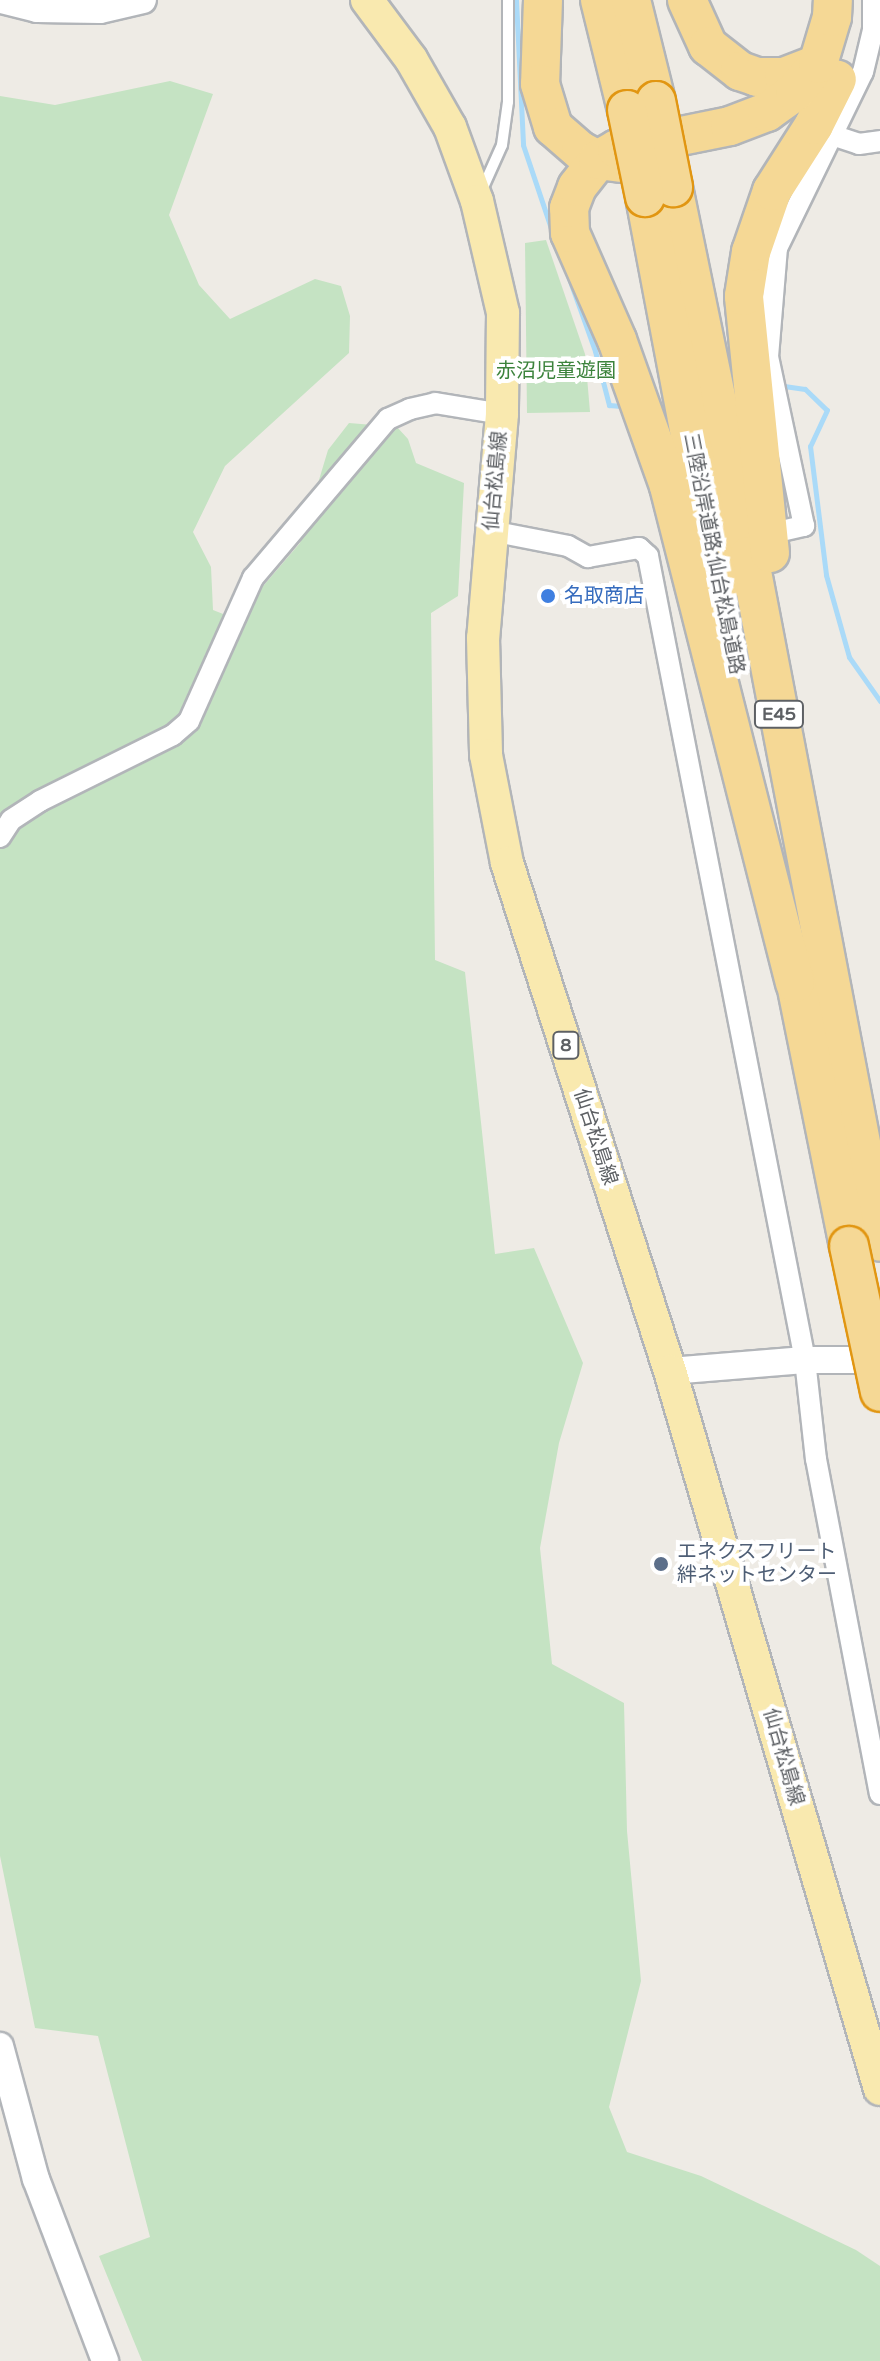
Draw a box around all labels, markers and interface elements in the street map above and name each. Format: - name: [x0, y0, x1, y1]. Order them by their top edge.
- park label: 赤沼児童遊園: [496, 359, 616, 383]
- street label: 仙台松島線: [480, 430, 512, 532]
- street label: 三陸沿岸道路;仙台松島道路: [678, 431, 748, 677]
- place label: 名取商店: [564, 584, 644, 608]
- marker: 名取商店: [539, 587, 557, 605]
- road number: E45: [753, 700, 805, 728]
- road number: 8: [552, 1031, 580, 1059]
- street label: 仙台松島線: [568, 1086, 622, 1188]
- place label: エネクスフリート 絆ネットセンター: [677, 1540, 837, 1587]
- marker: エネクスフリート 絆ネットセンター: [652, 1555, 670, 1573]
- street label: 仙台松島線: [758, 1706, 808, 1808]

